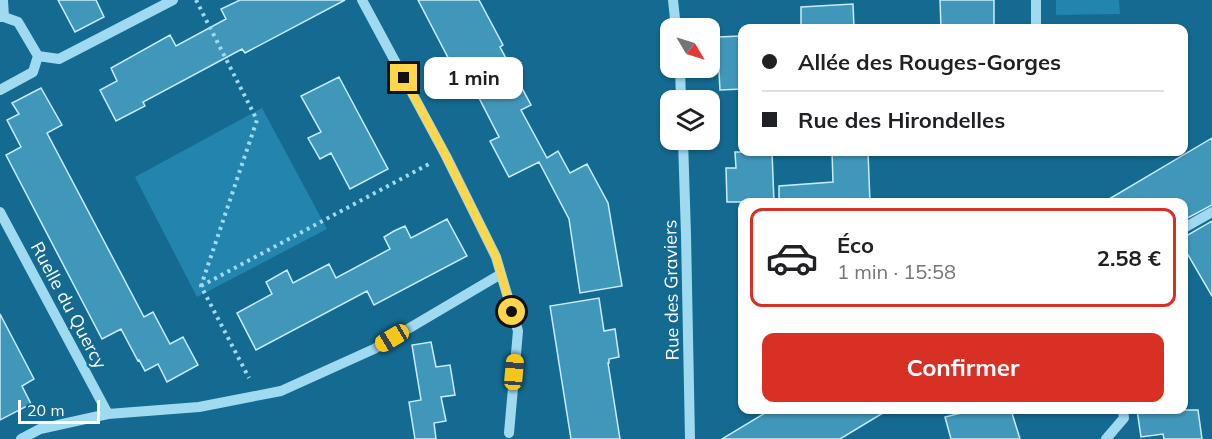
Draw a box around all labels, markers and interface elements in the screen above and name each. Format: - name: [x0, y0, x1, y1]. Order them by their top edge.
- north arrow: [660, 18, 720, 78]
- map controls: [660, 18, 720, 150]
- text: Allée des Rouges-Gorges: [798, 48, 1061, 76]
- callout: 1 min: [425, 57, 524, 99]
- route end: [390, 64, 417, 91]
- text: 1 min: [447, 65, 500, 90]
- button: layers: [660, 90, 720, 150]
- text: Rue des Hirondelles: [798, 106, 1005, 134]
- street label: Rue des Graviers: [658, 219, 684, 361]
- icon: car: [765, 231, 819, 285]
- text: Éco: [837, 231, 874, 259]
- street label: Ruelle du Quercy: [26, 238, 112, 373]
- text: 2.58 €: [1097, 244, 1161, 272]
- text: 1 min · 15:58: [837, 259, 956, 284]
- route start: [498, 298, 525, 325]
- car: [372, 321, 412, 355]
- button: Confirmer: [762, 333, 1164, 402]
- car: [503, 353, 525, 391]
- scale bar: [18, 397, 100, 424]
- text: 20 m: [27, 400, 64, 420]

